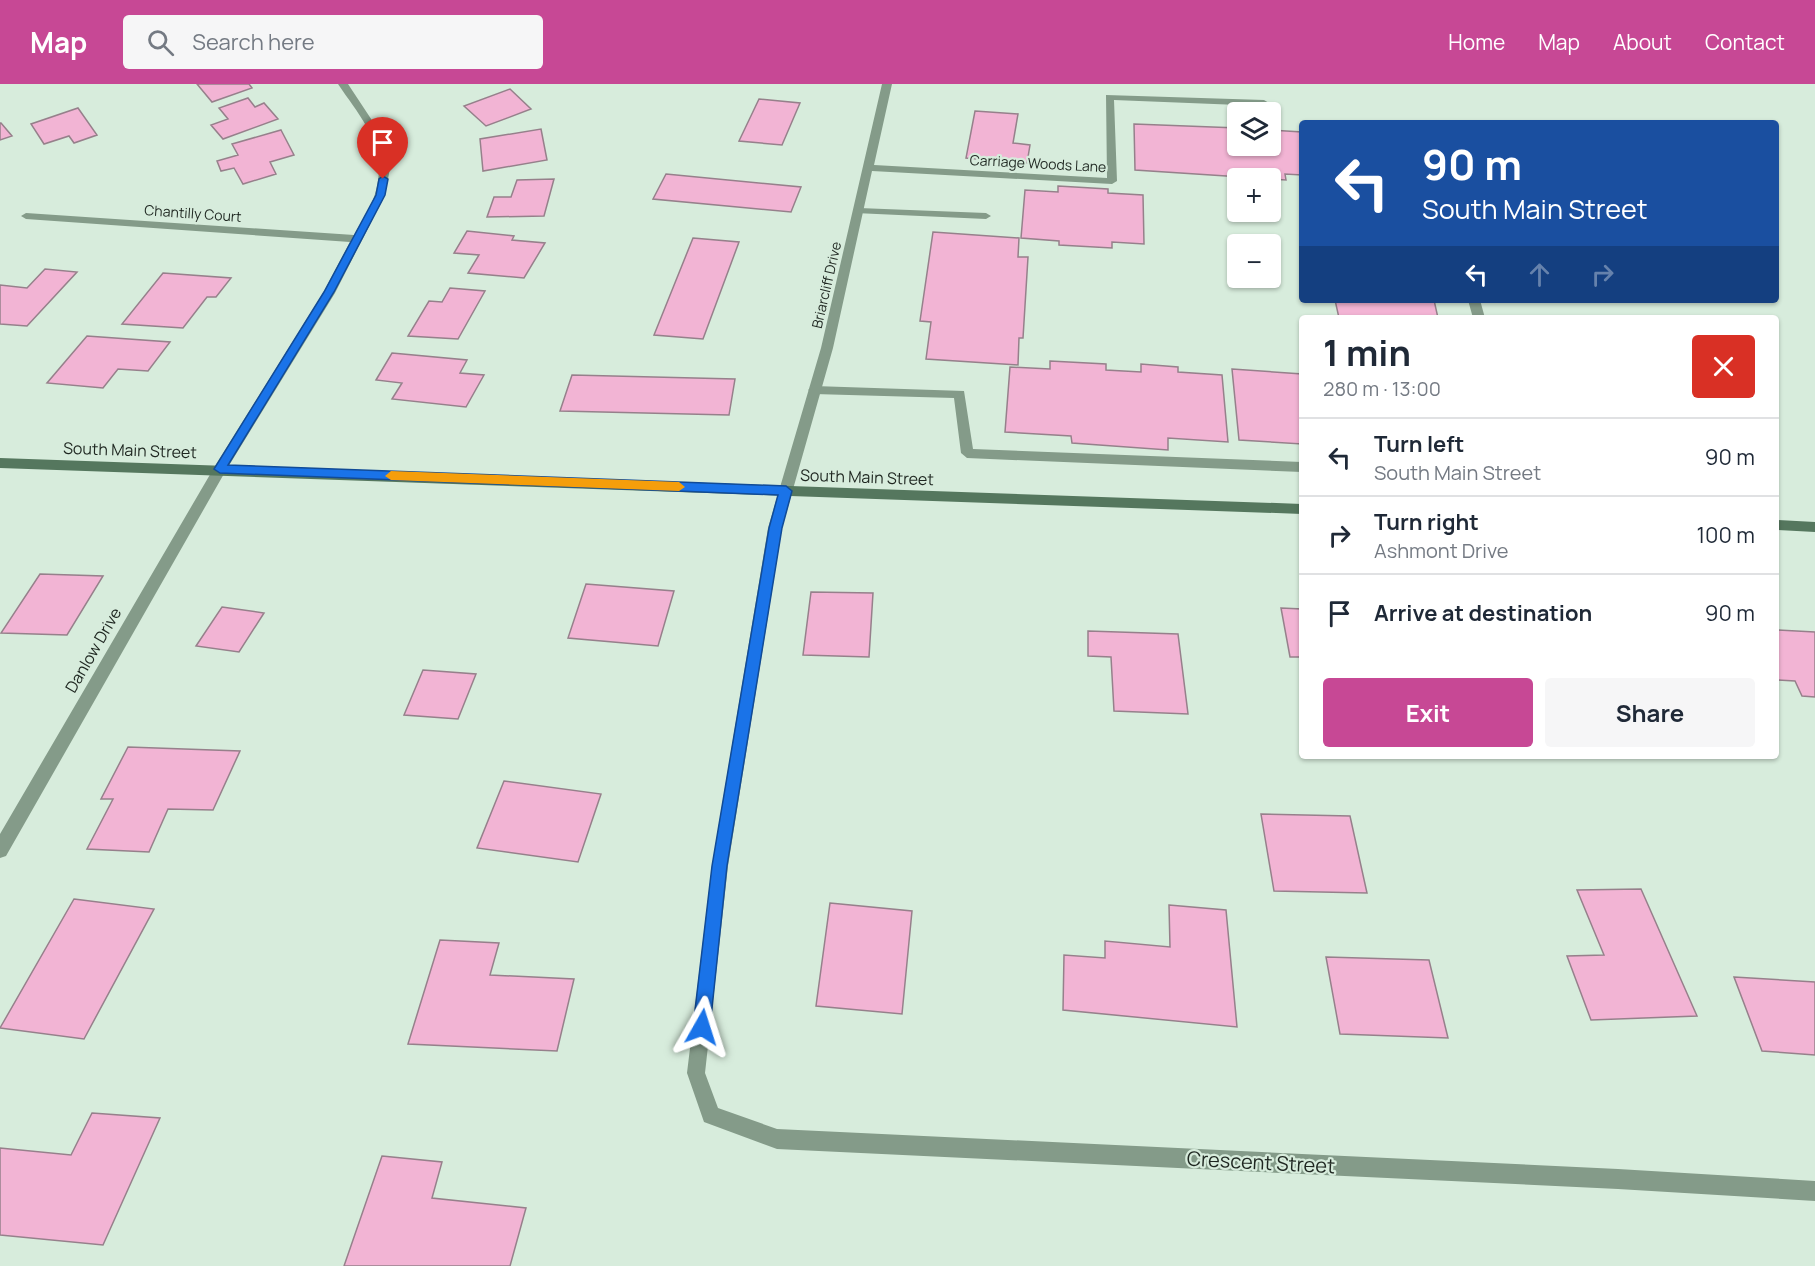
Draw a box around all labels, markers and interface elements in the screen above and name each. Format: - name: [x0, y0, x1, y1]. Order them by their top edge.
- search box: [123, 15, 543, 69]
- text: Map: [30, 23, 87, 61]
- icon: search: [144, 26, 177, 59]
- text: Search here: [192, 27, 315, 57]
- text: Home: [1448, 28, 1505, 56]
- text: Map: [1538, 28, 1580, 56]
- text: About: [1613, 28, 1672, 56]
- text: Contact: [1705, 28, 1785, 56]
- map controls: [1227, 102, 1281, 288]
- button: layers: [1227, 102, 1281, 156]
- pin: [357, 117, 408, 179]
- icon: arrive: [366, 126, 399, 159]
- text: 90 m: [1422, 135, 1522, 193]
- icon: left: [1323, 144, 1401, 222]
- street label: Carriage Woods Lane: [969, 150, 1107, 176]
- button: +: [1227, 168, 1281, 222]
- text: South Main Street: [1422, 190, 1648, 227]
- street label: Chantilly Court: [144, 200, 243, 226]
- button: −: [1227, 234, 1281, 288]
- street label: Briarcliff Drive: [807, 240, 845, 330]
- icon: left: [1460, 258, 1493, 291]
- icon: ahead: [1523, 258, 1556, 291]
- icon: right: [1586, 258, 1619, 291]
- text: 1 min: [1323, 328, 1411, 377]
- button: close: [1692, 335, 1755, 398]
- text: 280 m · 13:00: [1323, 375, 1441, 402]
- text: Turn left: [1374, 429, 1464, 459]
- street label: South Main Street: [63, 437, 197, 463]
- icon: left: [1323, 441, 1356, 474]
- text: 90 m: [1705, 442, 1755, 472]
- text: South Main Street: [1374, 459, 1541, 486]
- street label: South Main Street: [800, 464, 934, 490]
- text: Turn right: [1374, 507, 1479, 537]
- icon: right: [1323, 519, 1356, 552]
- text: 100 m: [1697, 520, 1755, 550]
- text: Ashmont Drive: [1374, 537, 1508, 564]
- icon: arrive: [1323, 597, 1356, 630]
- text: Arrive at destination: [1374, 598, 1592, 628]
- text: 90 m: [1705, 598, 1755, 628]
- street label: Danlow Drive: [60, 603, 126, 697]
- button: Exit: [1323, 678, 1533, 747]
- button: Share: [1545, 678, 1755, 747]
- position arrow: [670, 995, 734, 1059]
- street label: Crescent Street: [1186, 1145, 1336, 1179]

